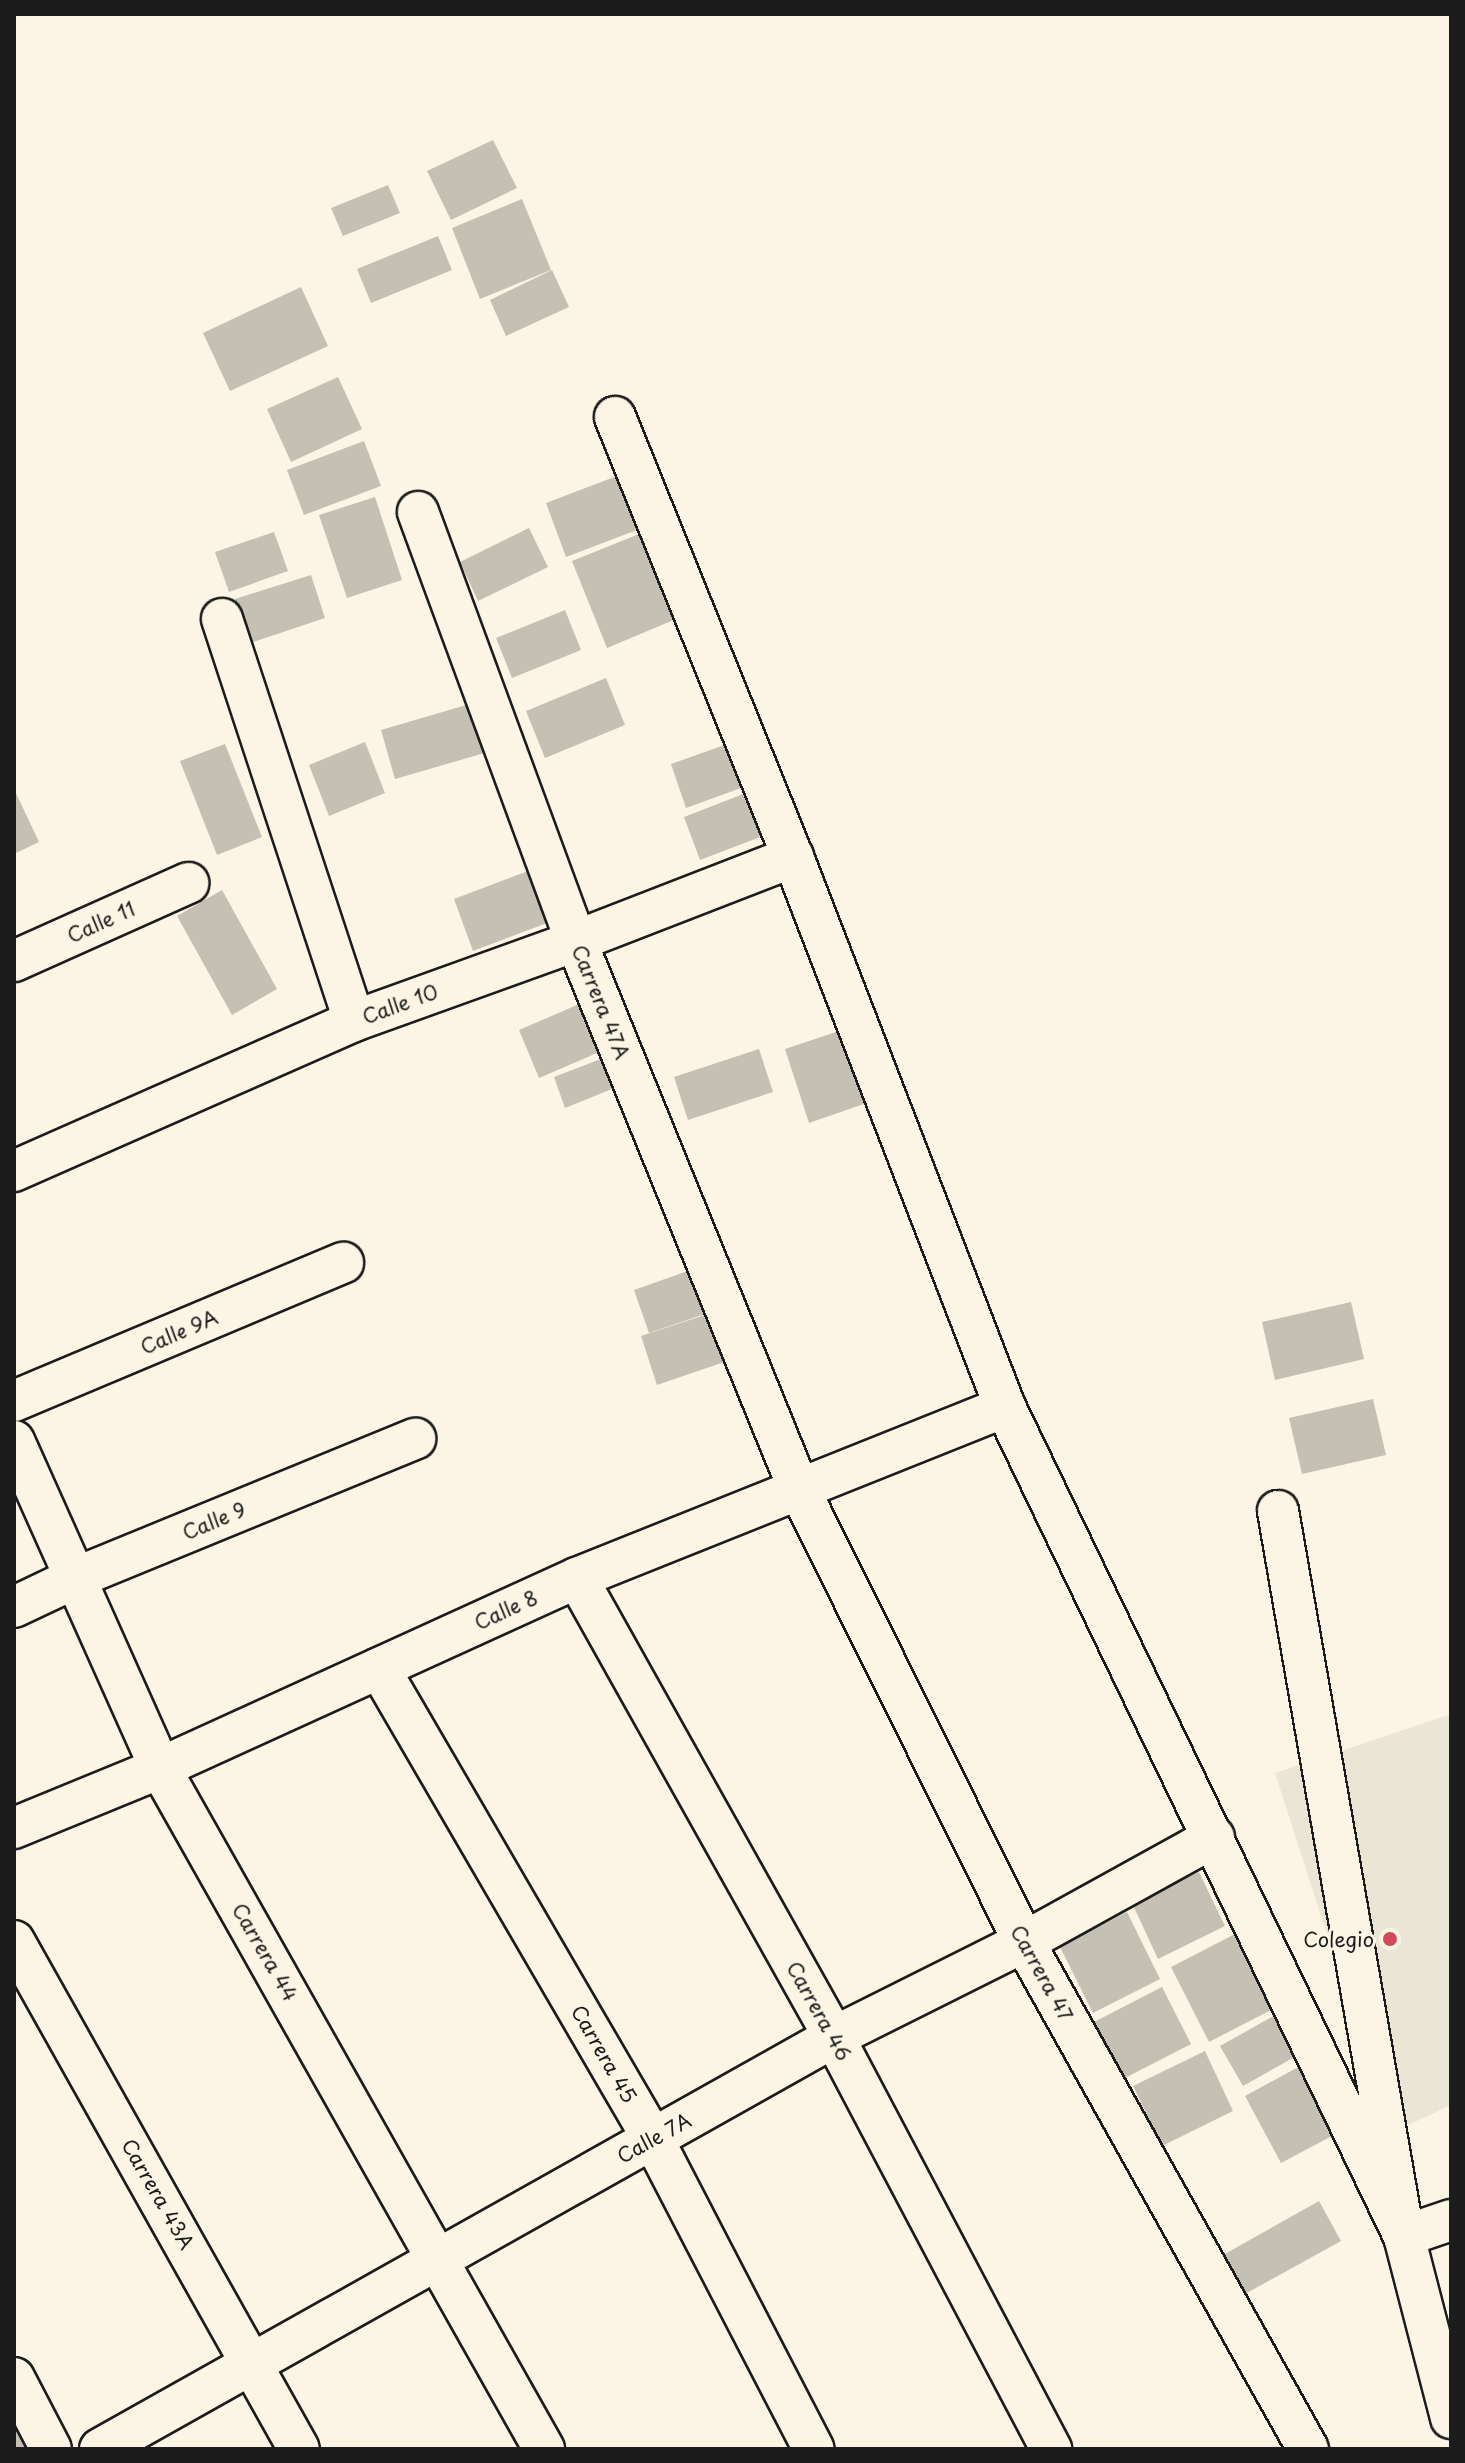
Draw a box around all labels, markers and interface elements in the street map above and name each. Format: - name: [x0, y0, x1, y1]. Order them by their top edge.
- street label: Calle 11: [63, 896, 139, 948]
- street label: Carrera 47A: [567, 941, 635, 1063]
- street label: Calle 10: [359, 979, 441, 1029]
- street label: Calle 9A: [137, 1305, 221, 1359]
- street label: Calle 9: [178, 1497, 250, 1545]
- street label: Calle 8: [470, 1585, 542, 1635]
- street label: Carrera 44: [227, 1899, 303, 2005]
- street label: Carrera 47: [1006, 1921, 1078, 2025]
- place label: Colegio: [1303, 1927, 1374, 1951]
- marker: Colegio: [1381, 1930, 1399, 1948]
- street label: Carrera 46: [782, 1957, 856, 2065]
- street label: Carrera 45: [566, 2001, 642, 2107]
- street label: Calle 7A: [613, 2108, 695, 2168]
- street label: Carrera 43A: [117, 2134, 199, 2254]

